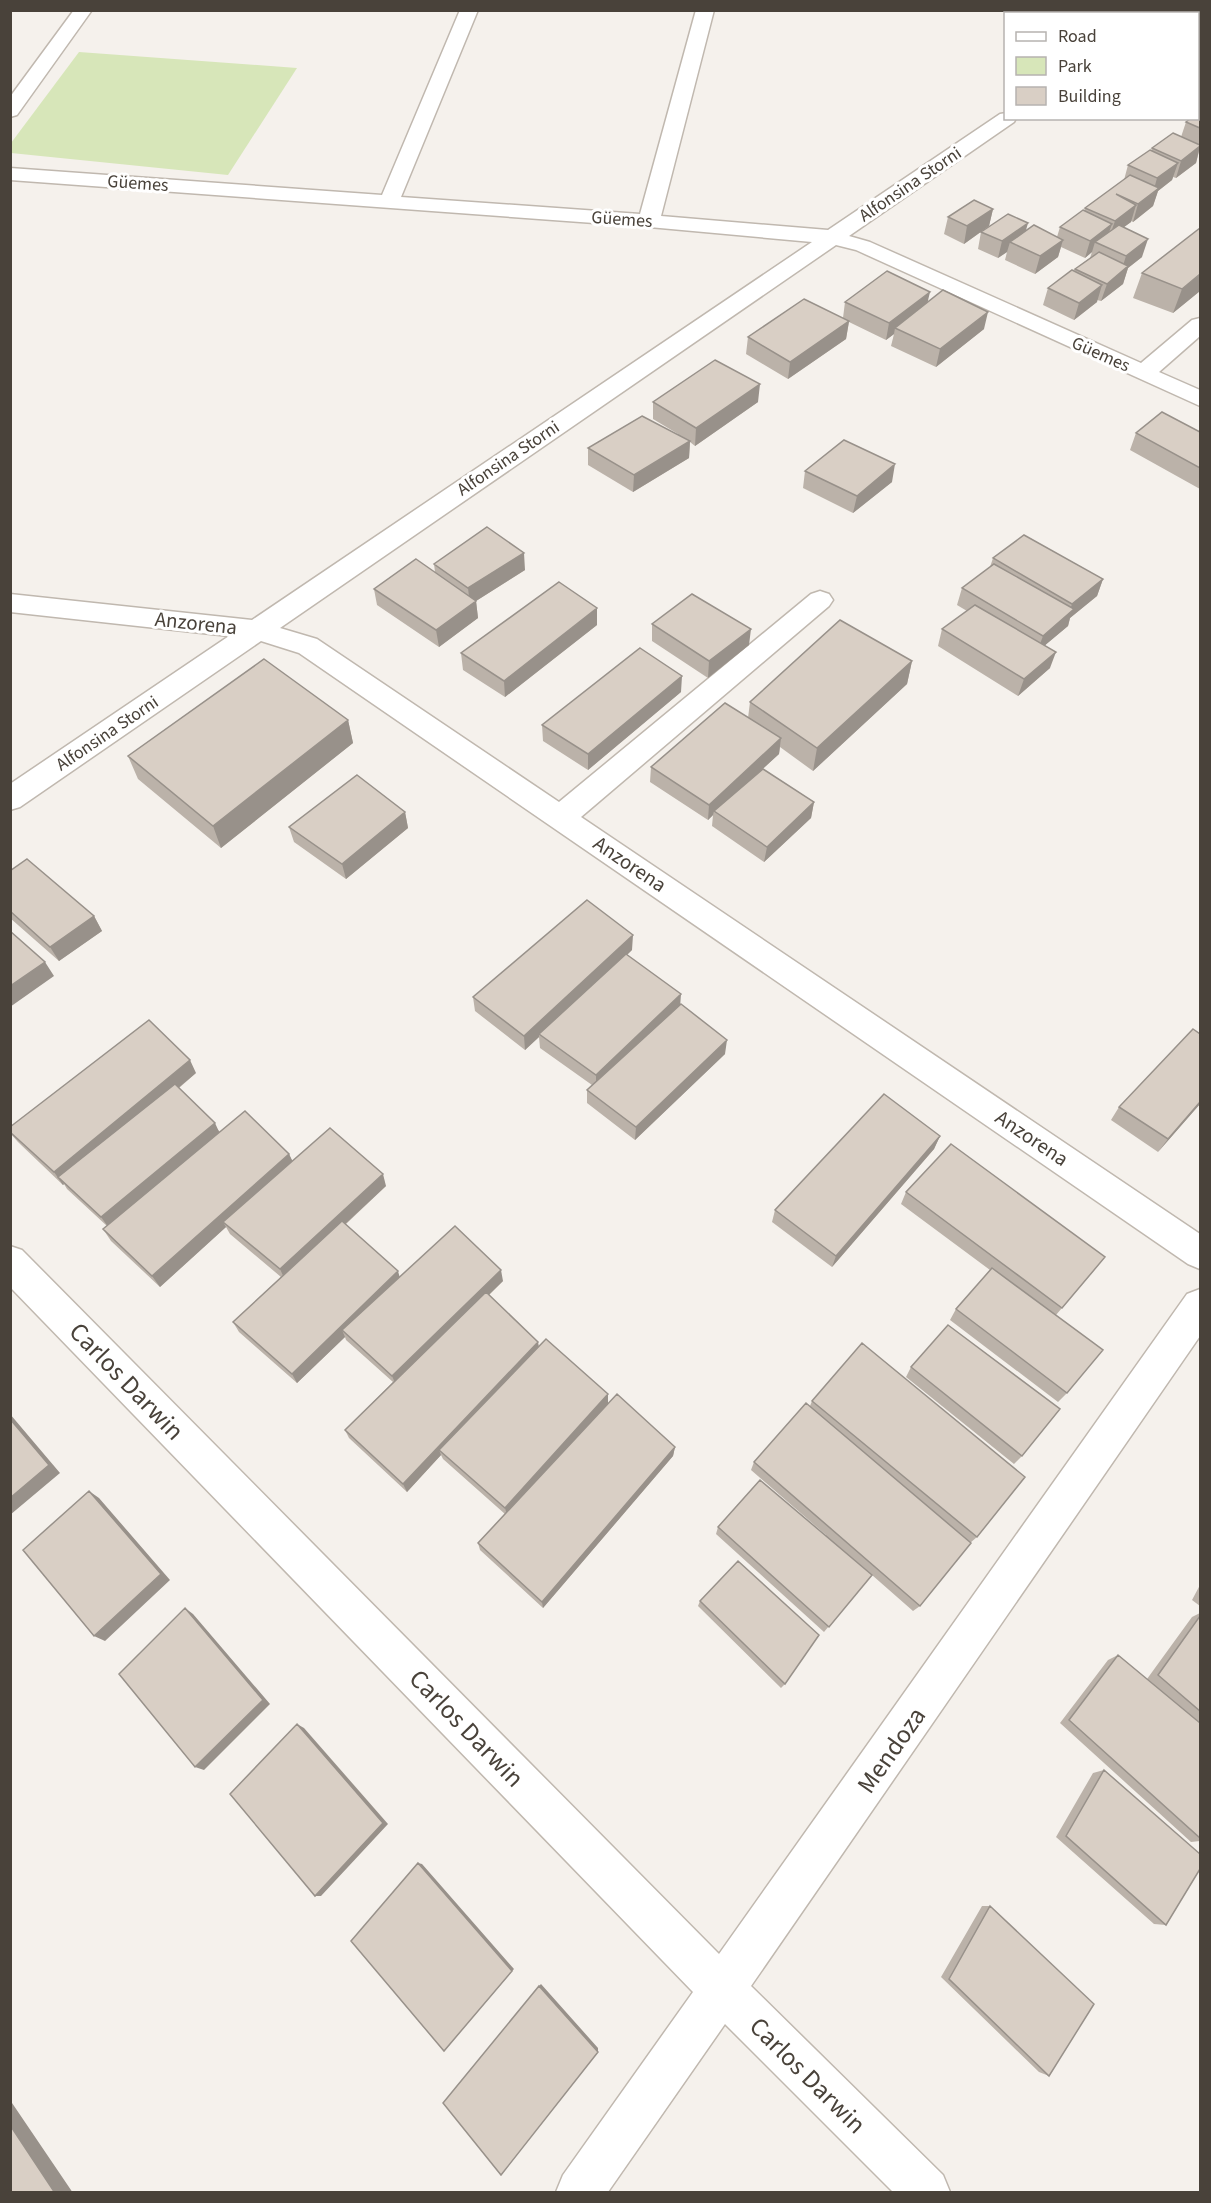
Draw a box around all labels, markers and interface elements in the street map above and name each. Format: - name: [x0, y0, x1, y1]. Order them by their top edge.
- legend: [1004, 12, 1199, 120]
- text: Road: [1058, 24, 1097, 49]
- text: Park: [1058, 54, 1092, 79]
- text: Building: [1058, 84, 1121, 109]
- street label: Alfonsina Storni: [854, 141, 967, 228]
- street label: Güemes: [107, 169, 169, 198]
- street label: Güemes: [591, 205, 653, 234]
- street label: Güemes: [1068, 331, 1134, 378]
- street label: Alfonsina Storni: [452, 415, 565, 502]
- street label: Anzorena: [153, 604, 239, 642]
- street label: Alfonsina Storni: [51, 690, 164, 777]
- street label: Anzorena: [587, 828, 673, 900]
- street label: Anzorena: [989, 1102, 1075, 1174]
- street label: Carlos Darwin: [61, 1314, 193, 1449]
- street label: Carlos Darwin: [401, 1661, 533, 1796]
- street label: Mendoza: [848, 1700, 935, 1801]
- street label: Carlos Darwin: [741, 2009, 874, 2142]

